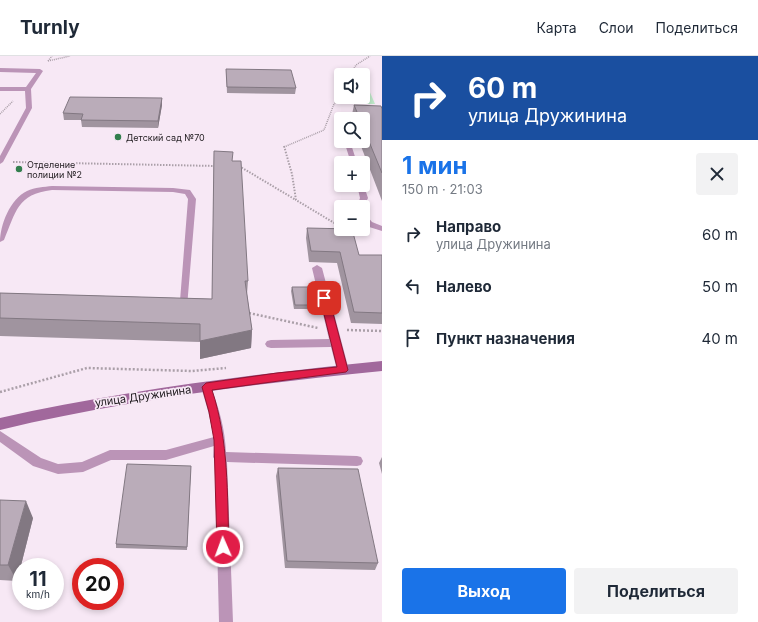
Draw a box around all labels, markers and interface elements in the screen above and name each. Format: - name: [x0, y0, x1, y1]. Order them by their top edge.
- text: Turnly: [20, 16, 80, 39]
- text: Карта: [536, 19, 577, 36]
- text: Слои: [599, 19, 634, 36]
- text: Поделиться: [656, 19, 738, 36]
- map controls: [334, 68, 370, 236]
- button: sound: [334, 68, 370, 104]
- text: 60 m: [468, 71, 537, 105]
- icon: right: [402, 72, 454, 124]
- text: улица Дружинина: [468, 105, 627, 126]
- button: search: [334, 112, 370, 148]
- marker: Детский сад №70: [113, 132, 123, 142]
- place label: Детский сад №70: [126, 132, 205, 143]
- text: 1 мин: [402, 151, 467, 180]
- button: close: [696, 153, 738, 195]
- button: +: [334, 156, 370, 192]
- place label: Отделение полиции №2: [27, 159, 82, 180]
- marker: Отделение полиции №2: [14, 164, 24, 174]
- text: 150 m · 21:03: [402, 181, 483, 197]
- button: −: [334, 200, 370, 236]
- text: Направо: [436, 217, 501, 236]
- icon: right: [402, 223, 424, 245]
- text: 60 m: [702, 225, 738, 244]
- text: улица Дружинина: [436, 236, 551, 252]
- icon: left: [402, 275, 424, 297]
- text: Налево: [436, 277, 492, 296]
- text: 50 m: [702, 277, 738, 296]
- pin: [307, 281, 341, 315]
- icon: arrive: [313, 287, 335, 309]
- icon: arrive: [402, 327, 424, 349]
- text: Пункт назначения: [436, 329, 575, 348]
- text: 40 m: [701, 329, 738, 348]
- street label: улица Дружинина: [94, 382, 192, 410]
- position arrow: [202, 526, 244, 568]
- speed limit sign: 20: [72, 558, 124, 610]
- text: 11: [29, 567, 47, 591]
- button: Выход: [402, 568, 566, 614]
- button: Поделиться: [574, 568, 738, 614]
- text: km/h: [26, 588, 50, 600]

